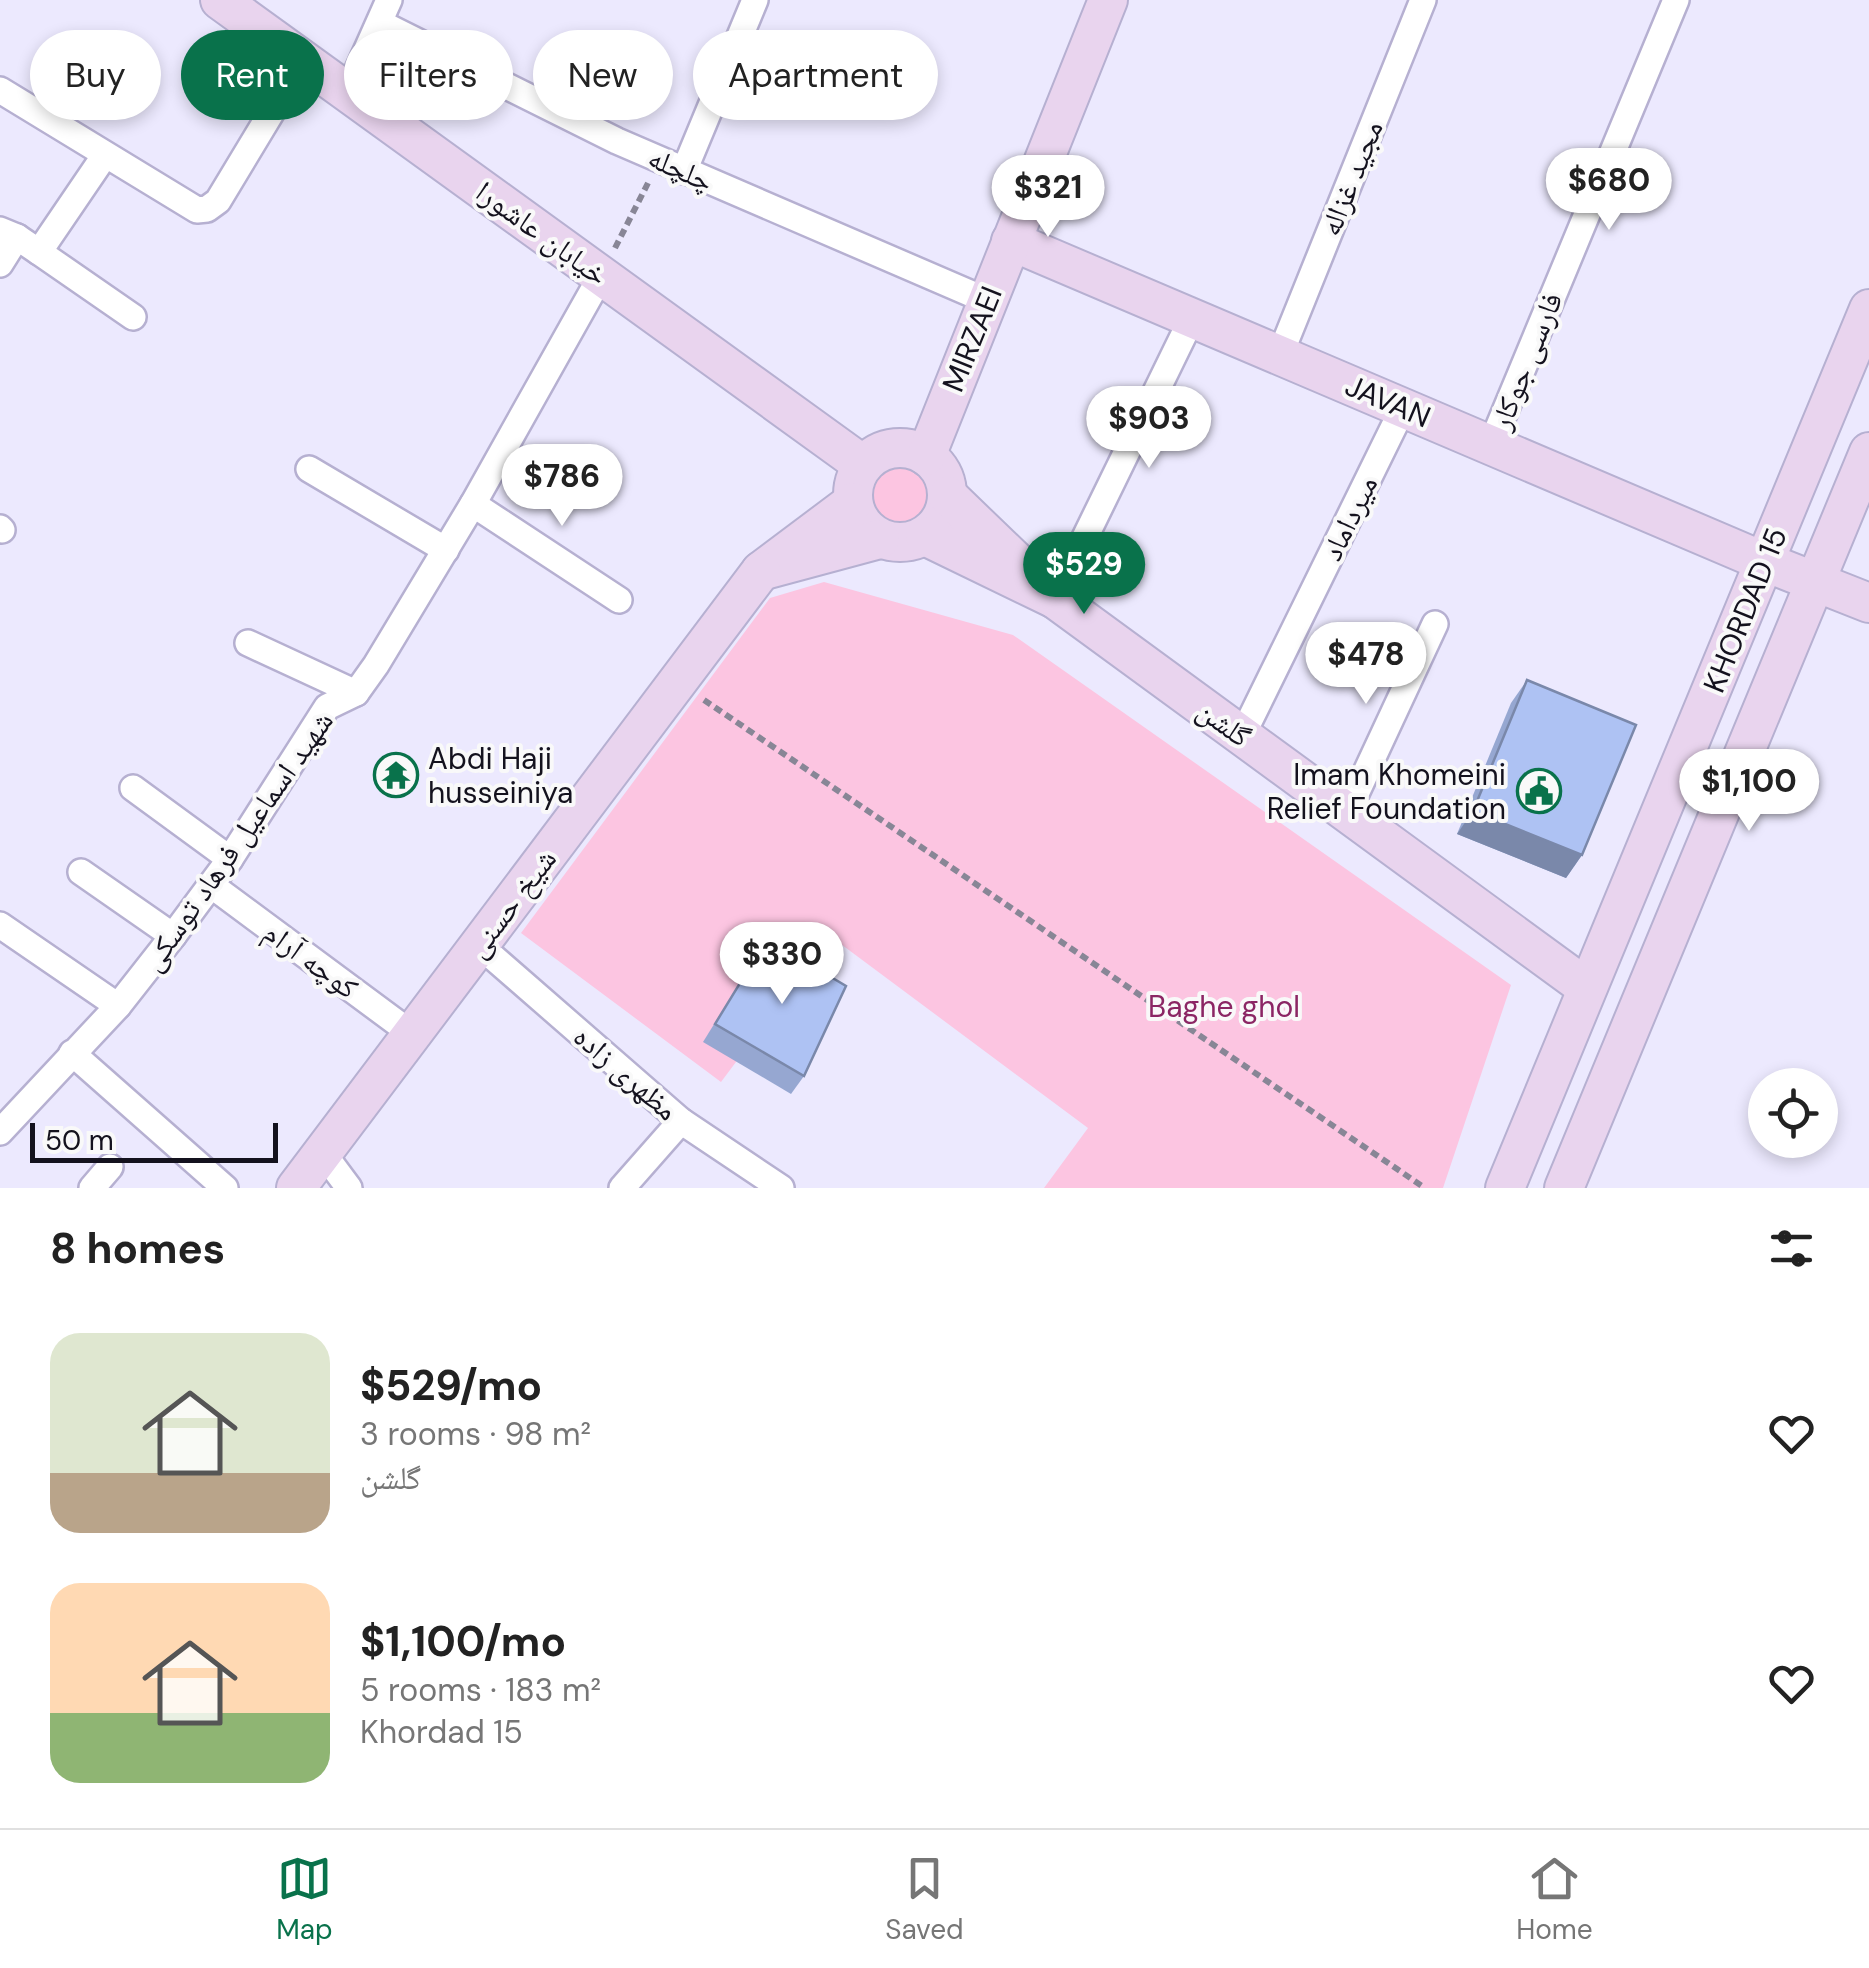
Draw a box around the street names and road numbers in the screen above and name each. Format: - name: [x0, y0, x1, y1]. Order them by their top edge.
- street label: مجید غزاله: [1310, 115, 1392, 241]
- street label: چلچله: [642, 137, 720, 201]
- street label: خیابان عاشورا: [468, 172, 616, 294]
- street label: MIRZAEI: [933, 281, 1011, 397]
- street label: فارسی جوکار: [1480, 287, 1571, 436]
- street label: JAVAN: [1339, 366, 1437, 436]
- street label: میرداماد: [1312, 469, 1386, 567]
- street label: KHORDAD 15: [1694, 522, 1796, 698]
- street label: گلشن: [1189, 690, 1259, 756]
- street label: شهید اسماعیل فرهاد توسکی: [132, 703, 342, 979]
- street label: شیخ حسنی: [457, 841, 565, 965]
- street label: کوچه آرام: [256, 913, 366, 1007]
- street label: مظهری زاده: [566, 1017, 686, 1129]

